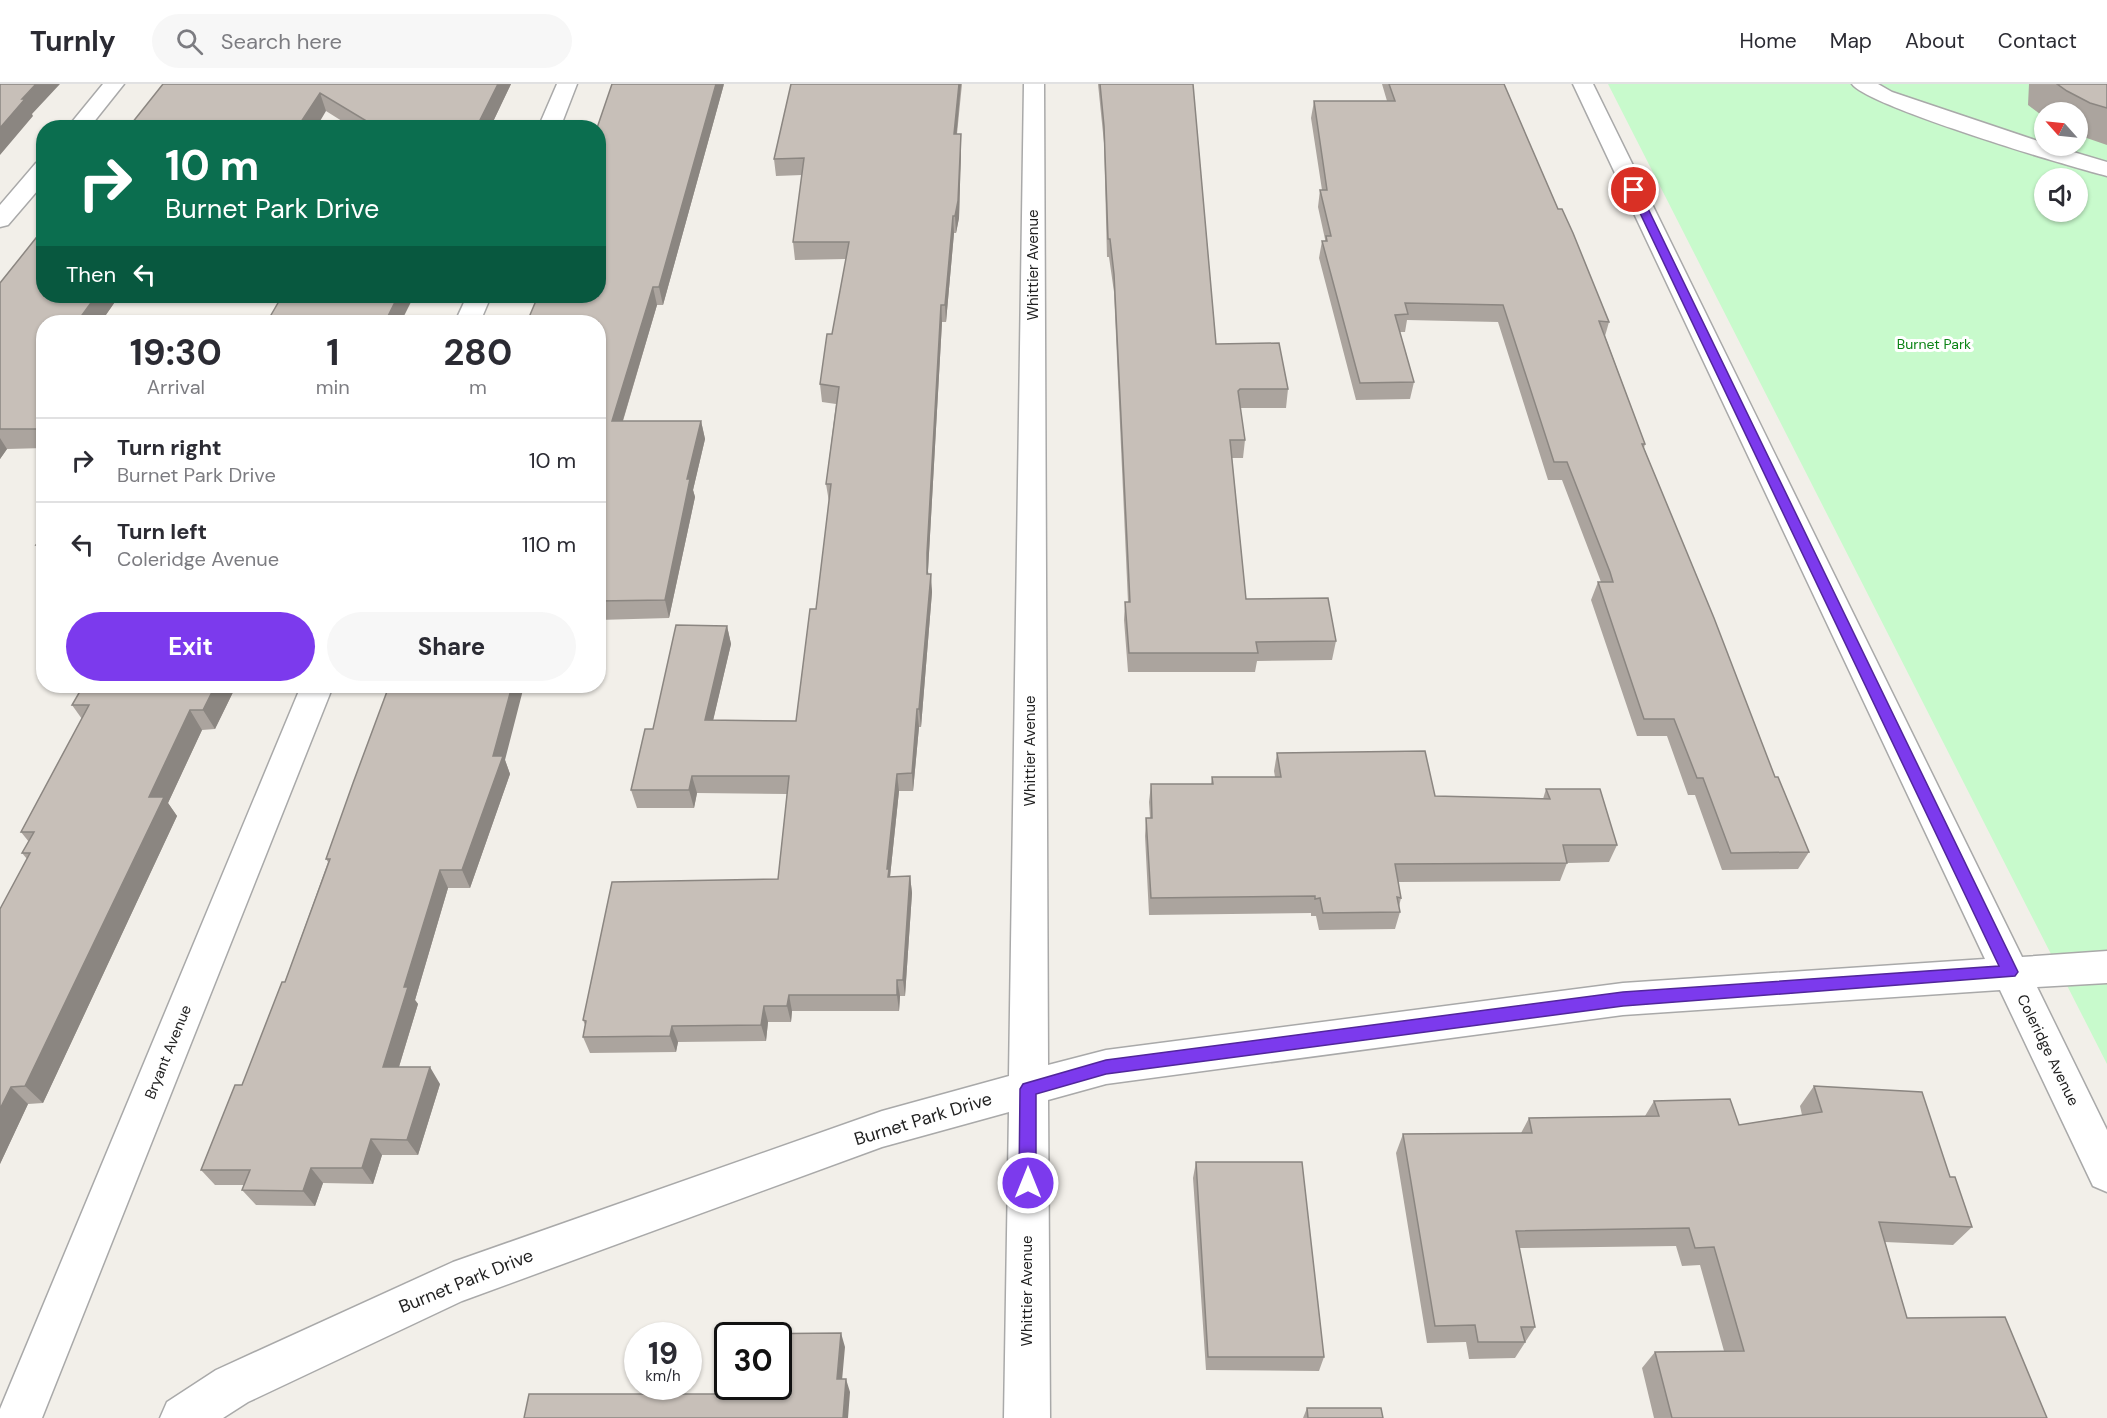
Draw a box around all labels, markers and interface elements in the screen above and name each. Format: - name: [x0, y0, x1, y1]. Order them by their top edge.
- search box: [152, 14, 572, 68]
- text: Turnly: [30, 23, 116, 60]
- icon: search: [173, 25, 206, 58]
- text: Search here: [221, 27, 342, 56]
- text: Home: [1739, 27, 1797, 55]
- text: Map: [1830, 27, 1872, 55]
- text: About: [1905, 27, 1965, 55]
- text: Contact: [1998, 27, 2077, 55]
- north arrow: [2034, 102, 2088, 156]
- map controls: [2034, 102, 2088, 222]
- text: 10 m: [165, 138, 259, 193]
- icon: right: [66, 144, 144, 222]
- pin: [1608, 164, 1659, 215]
- button: sound: [2034, 168, 2088, 222]
- icon: arrive: [1617, 173, 1650, 206]
- text: Burnet Park Drive: [165, 191, 379, 226]
- street label: Whittier Avenue: [1023, 209, 1043, 321]
- icon: left: [128, 258, 161, 291]
- text: Then: [66, 260, 116, 289]
- text: 19:30: [130, 329, 222, 376]
- text: 1: [326, 329, 339, 376]
- text: 280: [444, 329, 512, 376]
- park label: Burnet Park: [1897, 335, 1971, 353]
- text: Arrival: [147, 374, 205, 400]
- text: min: [316, 374, 350, 400]
- text: m: [469, 374, 487, 400]
- text: Turn right: [117, 433, 222, 462]
- icon: right: [66, 444, 99, 477]
- text: 10 m: [529, 446, 576, 475]
- text: Burnet Park Drive: [117, 462, 276, 488]
- text: Turn left: [117, 517, 207, 546]
- icon: left: [66, 528, 99, 561]
- text: 110 m: [522, 530, 576, 559]
- text: Coleridge Avenue: [117, 546, 279, 572]
- button: Exit: [66, 612, 315, 681]
- button: Share: [327, 612, 576, 681]
- street label: Whittier Avenue: [1020, 695, 1040, 807]
- street label: Coleridge Avenue: [2012, 991, 2084, 1109]
- street label: Bryant Avenue: [140, 1002, 196, 1102]
- street label: Burnet Park Drive: [851, 1087, 995, 1151]
- position arrow: [996, 1151, 1060, 1215]
- street label: Whittier Avenue: [1017, 1235, 1037, 1347]
- street label: Burnet Park Drive: [395, 1243, 537, 1319]
- speed limit sign: 30: [714, 1322, 792, 1400]
- text: 19: [648, 1334, 678, 1373]
- text: km/h: [645, 1366, 681, 1386]

